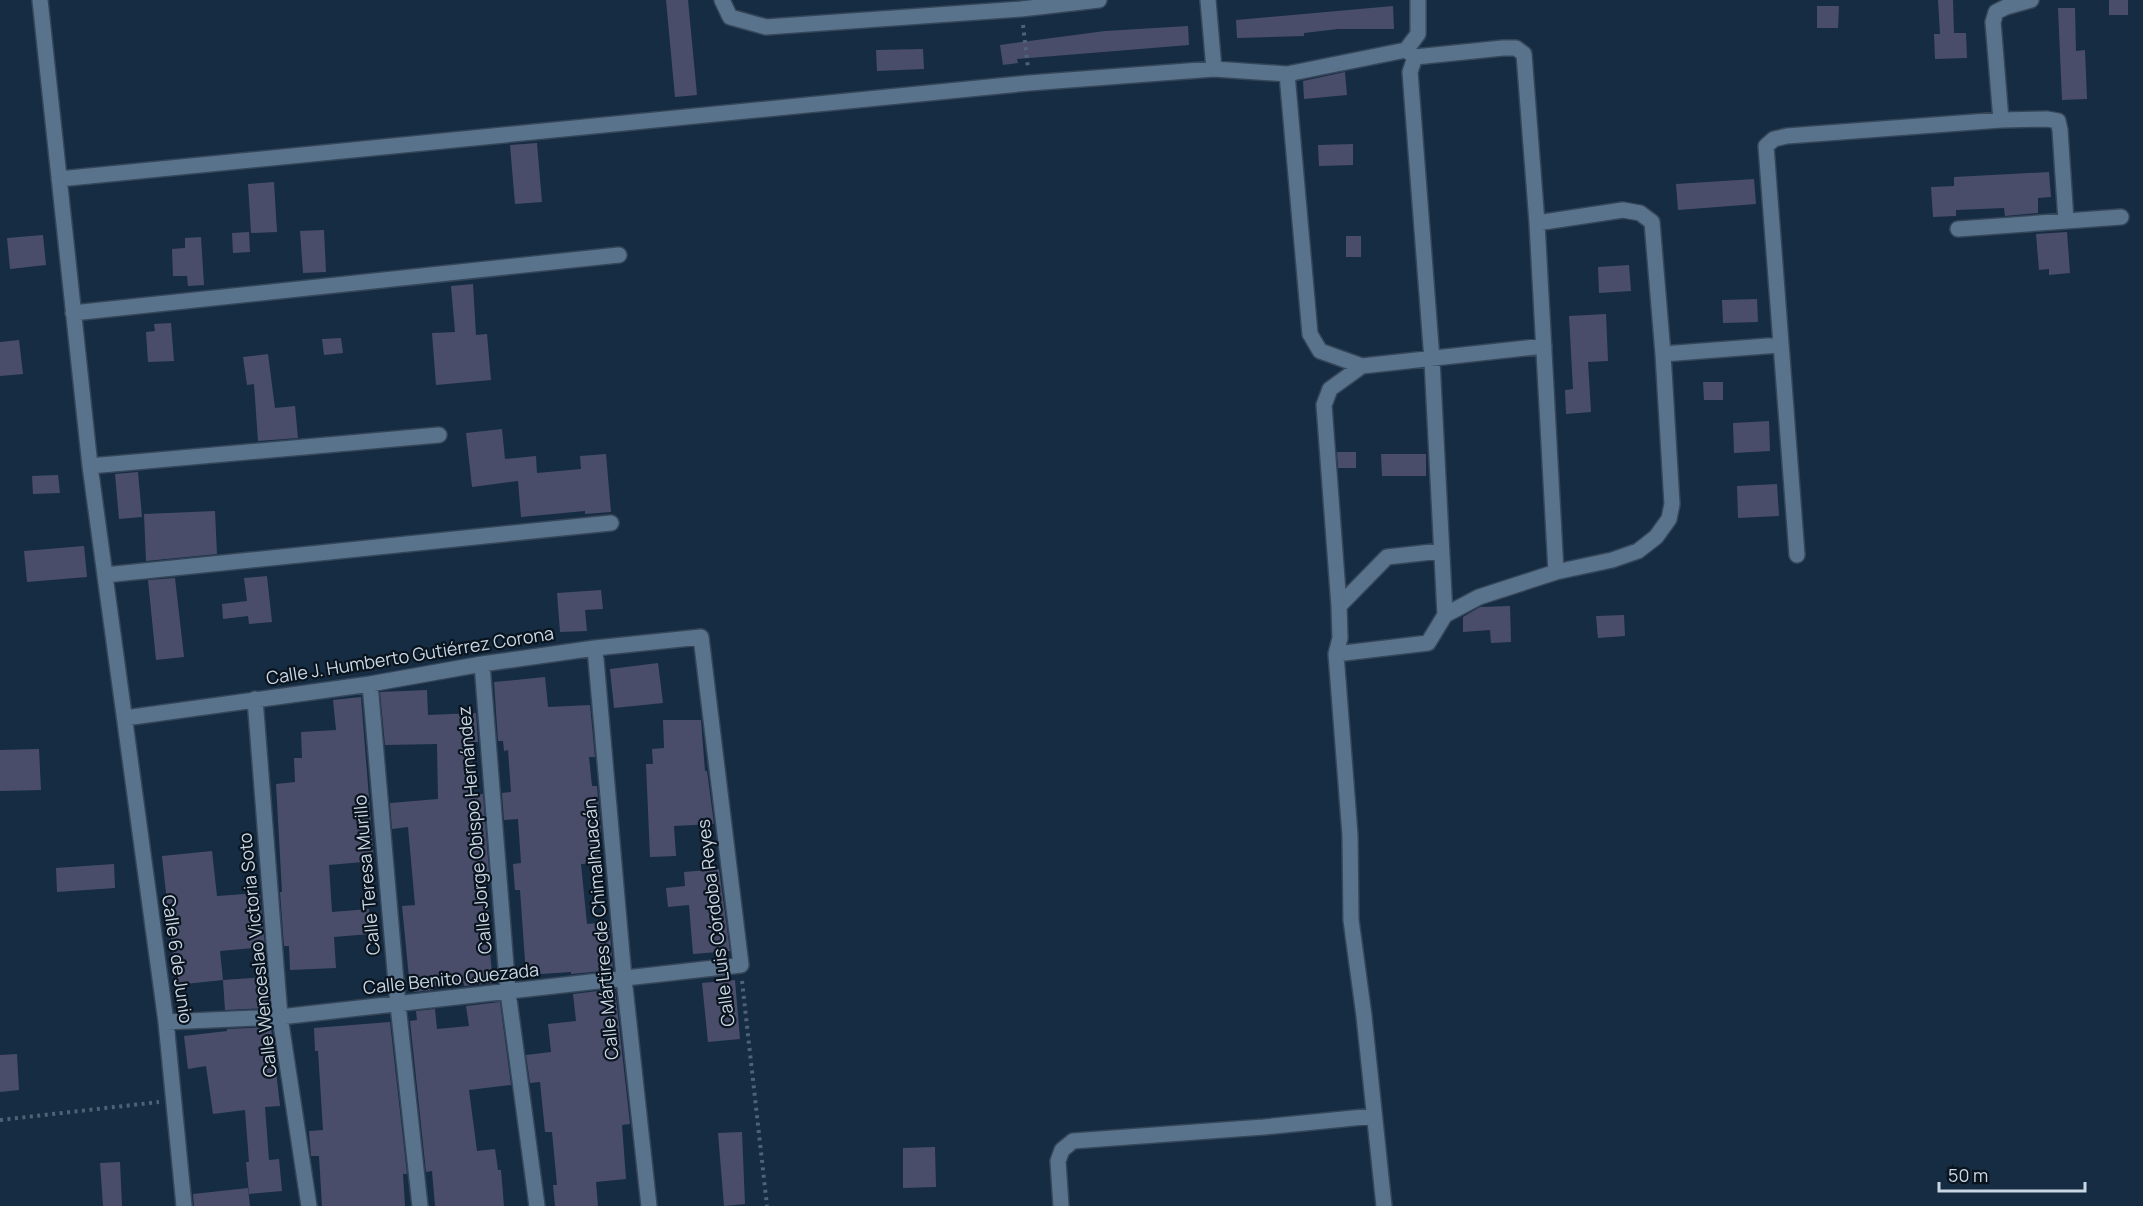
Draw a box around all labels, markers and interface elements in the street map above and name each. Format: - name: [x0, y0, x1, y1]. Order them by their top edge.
- street label: Calle J. Humberto Gutiérrez Corona: [264, 620, 555, 690]
- street label: Calle Jorge Obispo Hernández: [451, 705, 497, 955]
- street label: Calle Teresa Murillo: [347, 794, 385, 956]
- street label: Calle Mártires de Chimalhuacán: [577, 797, 623, 1061]
- street label: Calle Luis Córdoba Reyes: [690, 818, 740, 1028]
- street label: Calle Wenceslao Victoria Soto: [232, 832, 282, 1079]
- street label: Calle 6 de Junio: [157, 893, 199, 1025]
- street label: Calle Benito Quezada: [362, 957, 540, 999]
- scale bar: [1939, 1155, 2084, 1193]
- text: 50 m: [1948, 1163, 1988, 1187]

